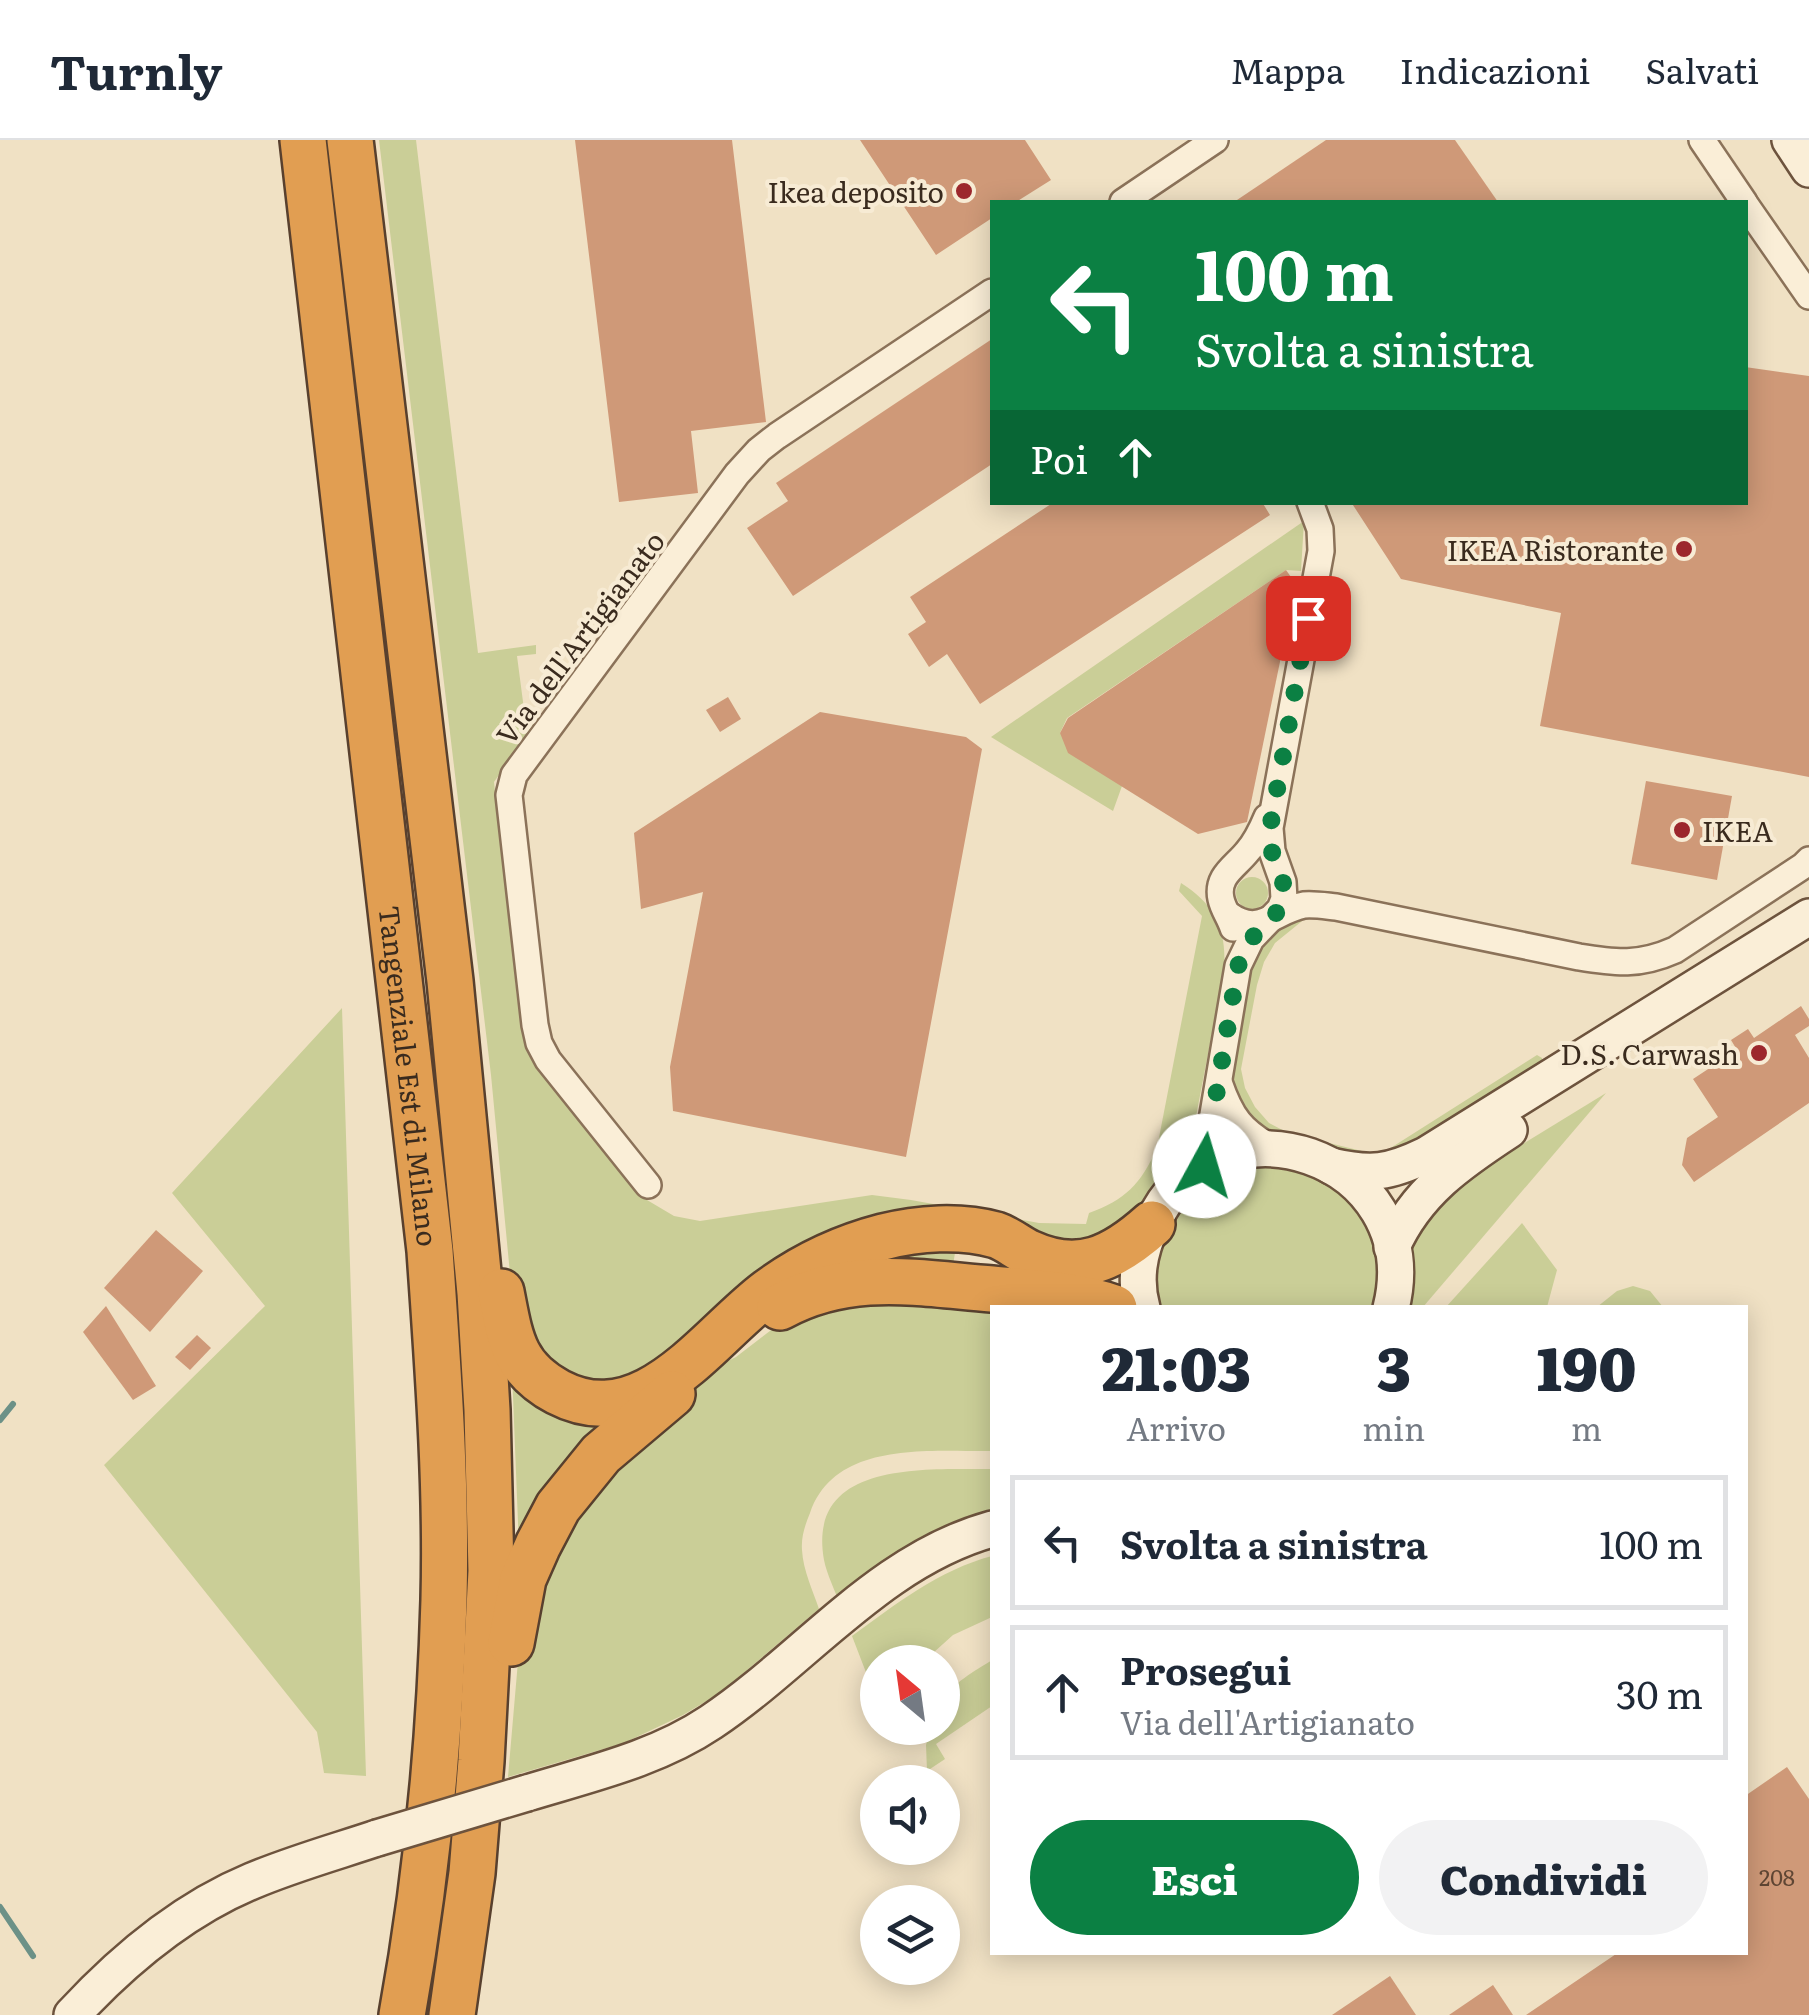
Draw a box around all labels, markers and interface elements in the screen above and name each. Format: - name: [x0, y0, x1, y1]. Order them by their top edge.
- text: Turnly: [50, 34, 223, 105]
- text: Mappa: [1230, 43, 1345, 95]
- text: Indicazioni: [1400, 43, 1590, 95]
- text: Salvati: [1645, 43, 1759, 95]
- place label: Ikea deposito: [767, 170, 944, 212]
- marker: Ikea deposito: [953, 180, 975, 202]
- text: 100 m: [1195, 219, 1394, 323]
- icon: left: [1030, 240, 1160, 370]
- text: Svolta a sinistra: [1195, 314, 1534, 381]
- text: Poi: [1030, 429, 1088, 486]
- icon: ahead: [1108, 430, 1163, 485]
- street label: Via dell'Artigianato: [485, 521, 673, 753]
- place label: IKEA Ristorante: [1447, 528, 1664, 570]
- marker: IKEA Ristorante: [1673, 538, 1695, 560]
- pin: [1266, 576, 1351, 661]
- icon: arrive: [1281, 591, 1336, 646]
- place label: IKEA: [1702, 809, 1773, 851]
- marker: IKEA: [1671, 819, 1693, 841]
- street label: Tangenziale Est di Milano: [370, 903, 450, 1249]
- place label: D.S. Carwash: [1560, 1032, 1739, 1074]
- marker: D.S. Carwash: [1748, 1042, 1770, 1064]
- position arrow: [1152, 1114, 1256, 1218]
- text: 21:03: [1102, 1320, 1251, 1409]
- text: 3: [1377, 1320, 1411, 1409]
- text: 190: [1537, 1320, 1636, 1409]
- text: Arrivo: [1126, 1403, 1226, 1451]
- text: min: [1362, 1403, 1425, 1451]
- text: m: [1571, 1403, 1602, 1451]
- text: Svolta a sinistra: [1120, 1514, 1428, 1571]
- text: 100 m: [1599, 1514, 1703, 1571]
- icon: left: [1035, 1515, 1090, 1570]
- text: Prosegui: [1120, 1640, 1291, 1697]
- north arrow: [860, 1645, 960, 1745]
- map controls: [860, 1645, 960, 1985]
- text: 30 m: [1616, 1664, 1703, 1721]
- icon: ahead: [1035, 1665, 1090, 1720]
- text: Via dell'Artigianato: [1120, 1697, 1415, 1745]
- button: sound: [860, 1765, 960, 1865]
- button: Esci: [1030, 1820, 1359, 1935]
- button: Condividi: [1379, 1820, 1708, 1935]
- house number: 208: [1759, 1860, 1795, 1893]
- button: layers: [860, 1885, 960, 1985]

